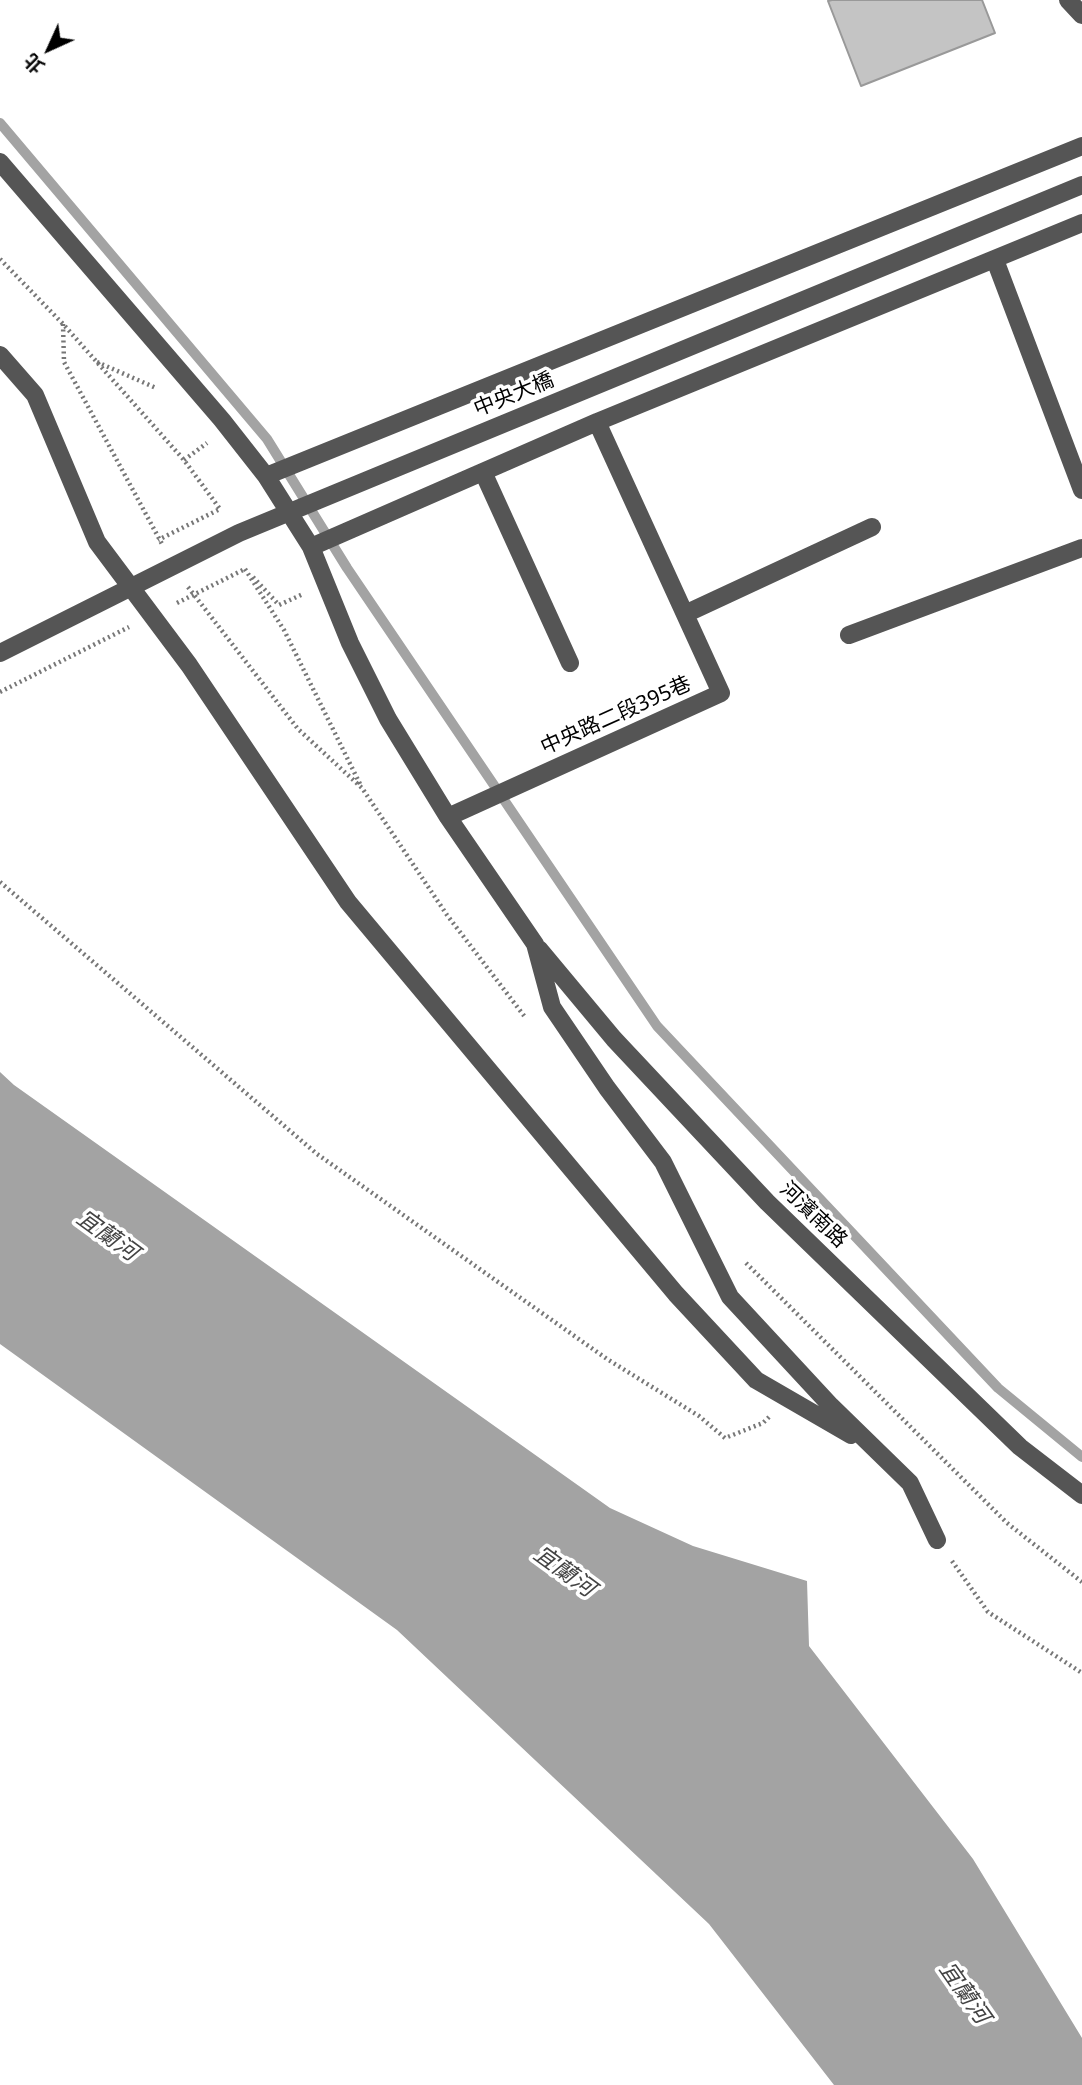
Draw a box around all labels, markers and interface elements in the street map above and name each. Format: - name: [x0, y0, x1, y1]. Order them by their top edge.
- north arrow: [14, 14, 84, 84]
- text: 北: [18, 48, 50, 80]
- street label: 中央大橋: [470, 368, 558, 422]
- street label: 中央路二段395巷: [537, 672, 695, 760]
- street label: 河濱南路: [774, 1177, 852, 1253]
- water label: 宜蘭河: [71, 1205, 143, 1267]
- water label: 宜蘭河: [528, 1541, 600, 1603]
- water label: 宜蘭河: [933, 1957, 995, 2029]

